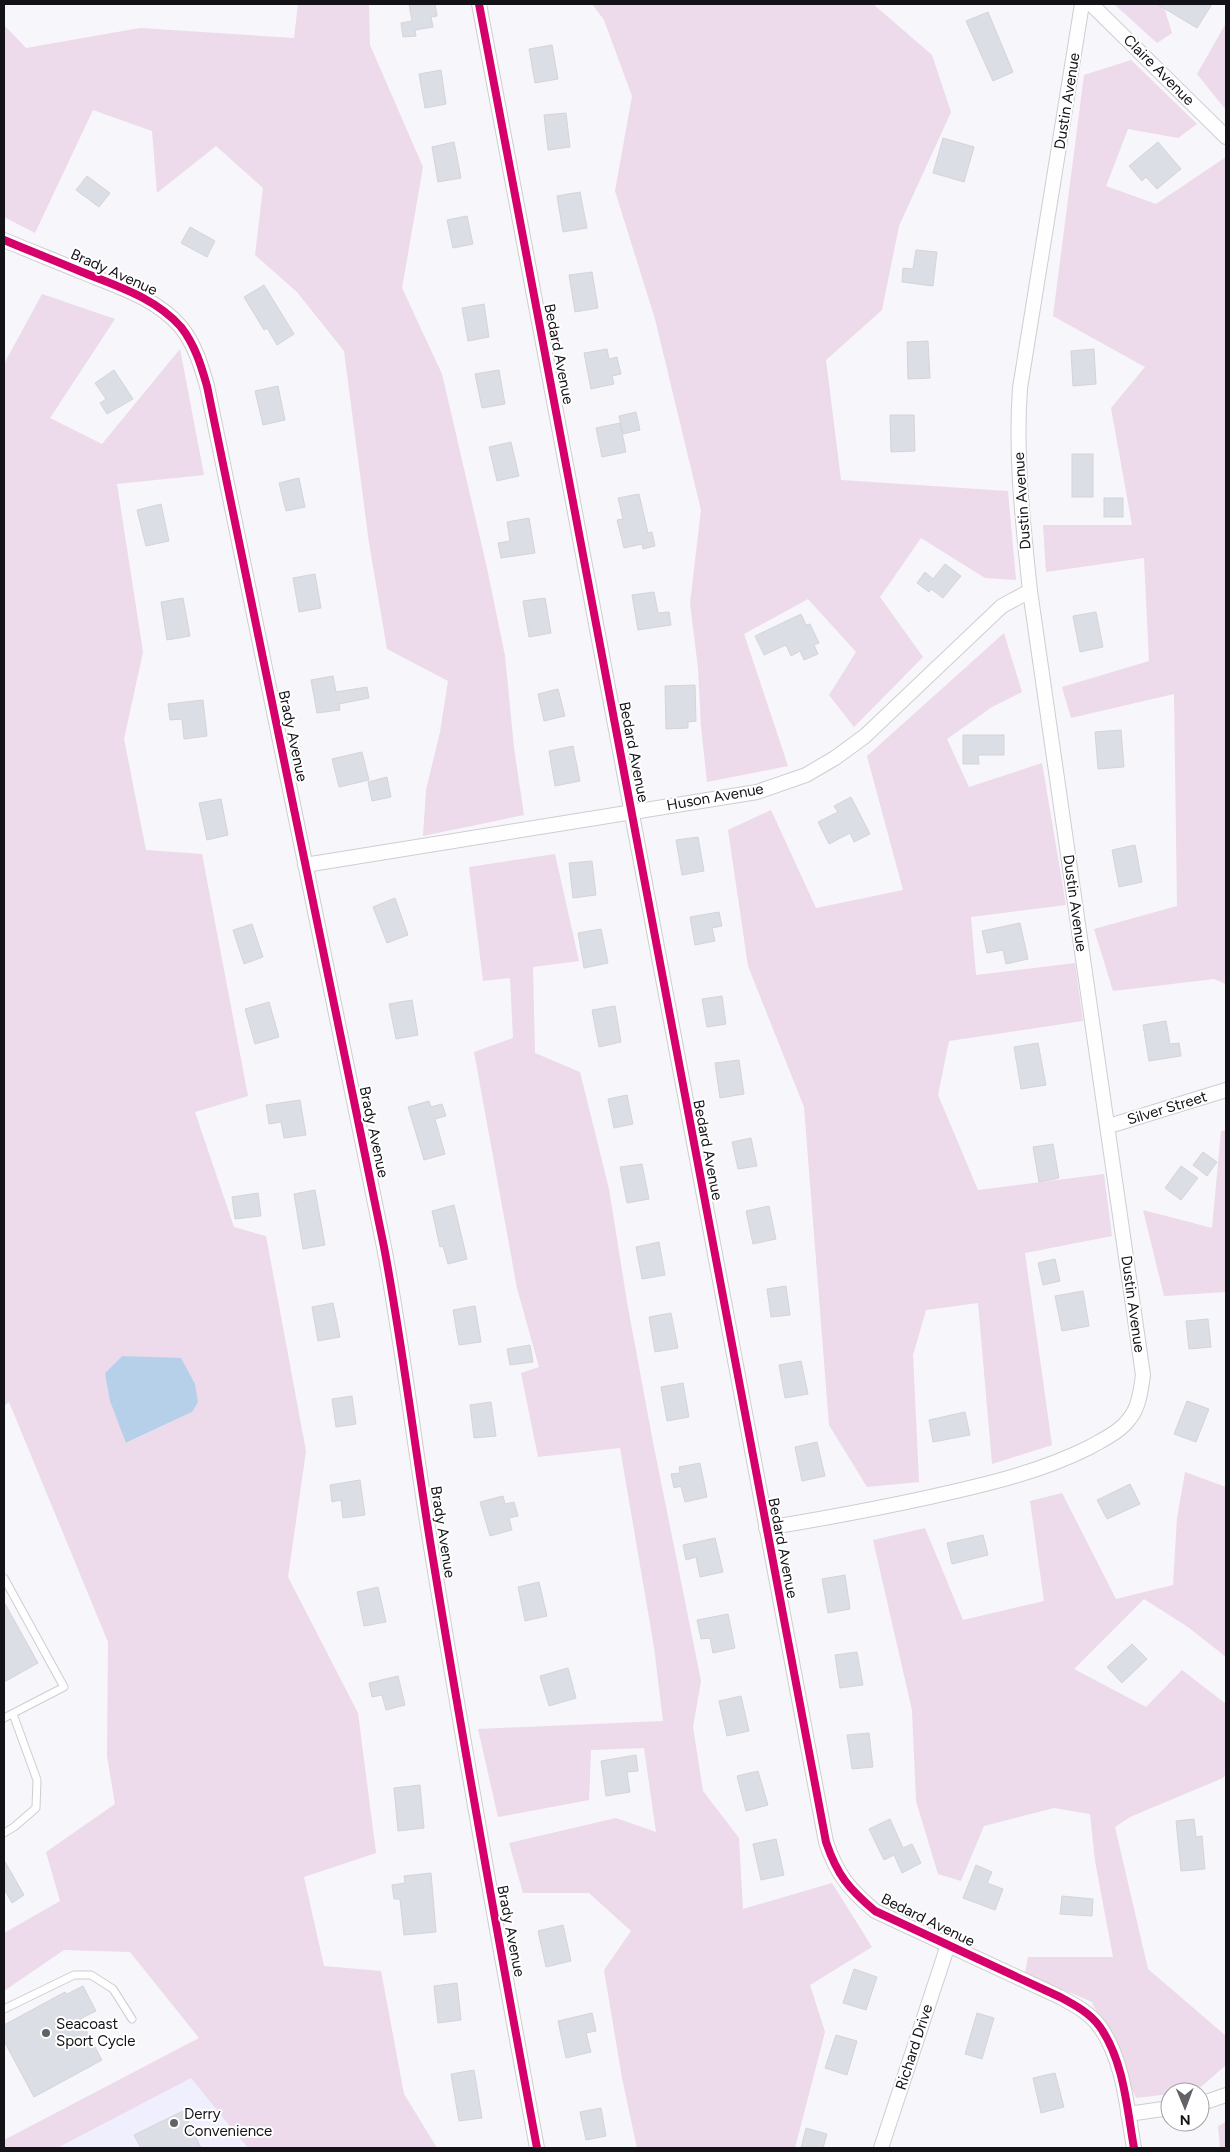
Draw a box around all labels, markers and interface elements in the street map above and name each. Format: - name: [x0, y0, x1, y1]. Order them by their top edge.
- street label: Claire Avenue: [1120, 31, 1198, 109]
- street label: Dustin Avenue: [1050, 51, 1084, 151]
- street label: Brady Avenue: [68, 245, 160, 299]
- street label: Bedard Avenue: [540, 302, 578, 406]
- street label: Dustin Avenue: [1010, 452, 1034, 550]
- street label: Brady Avenue: [275, 689, 311, 783]
- street label: Bedard Avenue: [615, 700, 653, 804]
- street label: Huson Avenue: [665, 780, 765, 814]
- street label: Dustin Avenue: [1059, 853, 1091, 953]
- street label: Brady Avenue: [356, 1085, 392, 1179]
- street label: Silver Street: [1125, 1087, 1209, 1129]
- street label: Bedard Avenue: [689, 1098, 727, 1202]
- street label: Dustin Avenue: [1117, 1254, 1149, 1354]
- street label: Brady Avenue: [427, 1485, 459, 1579]
- street label: Bedard Avenue: [764, 1496, 802, 1600]
- street label: Brady Avenue: [493, 1884, 529, 1978]
- street label: Bedard Avenue: [878, 1890, 978, 1950]
- street label: Richard Drive: [892, 2002, 936, 2092]
- place label: Seacoast Sport Cycle: [56, 2015, 135, 2050]
- marker: Seacoast Sport Cycle: [40, 2027, 52, 2039]
- north arrow: [1160, 2082, 1210, 2132]
- place label: Derry Convenience: [184, 2105, 272, 2140]
- text: N: [1180, 2111, 1191, 2128]
- marker: Derry Convenience: [168, 2117, 180, 2129]

